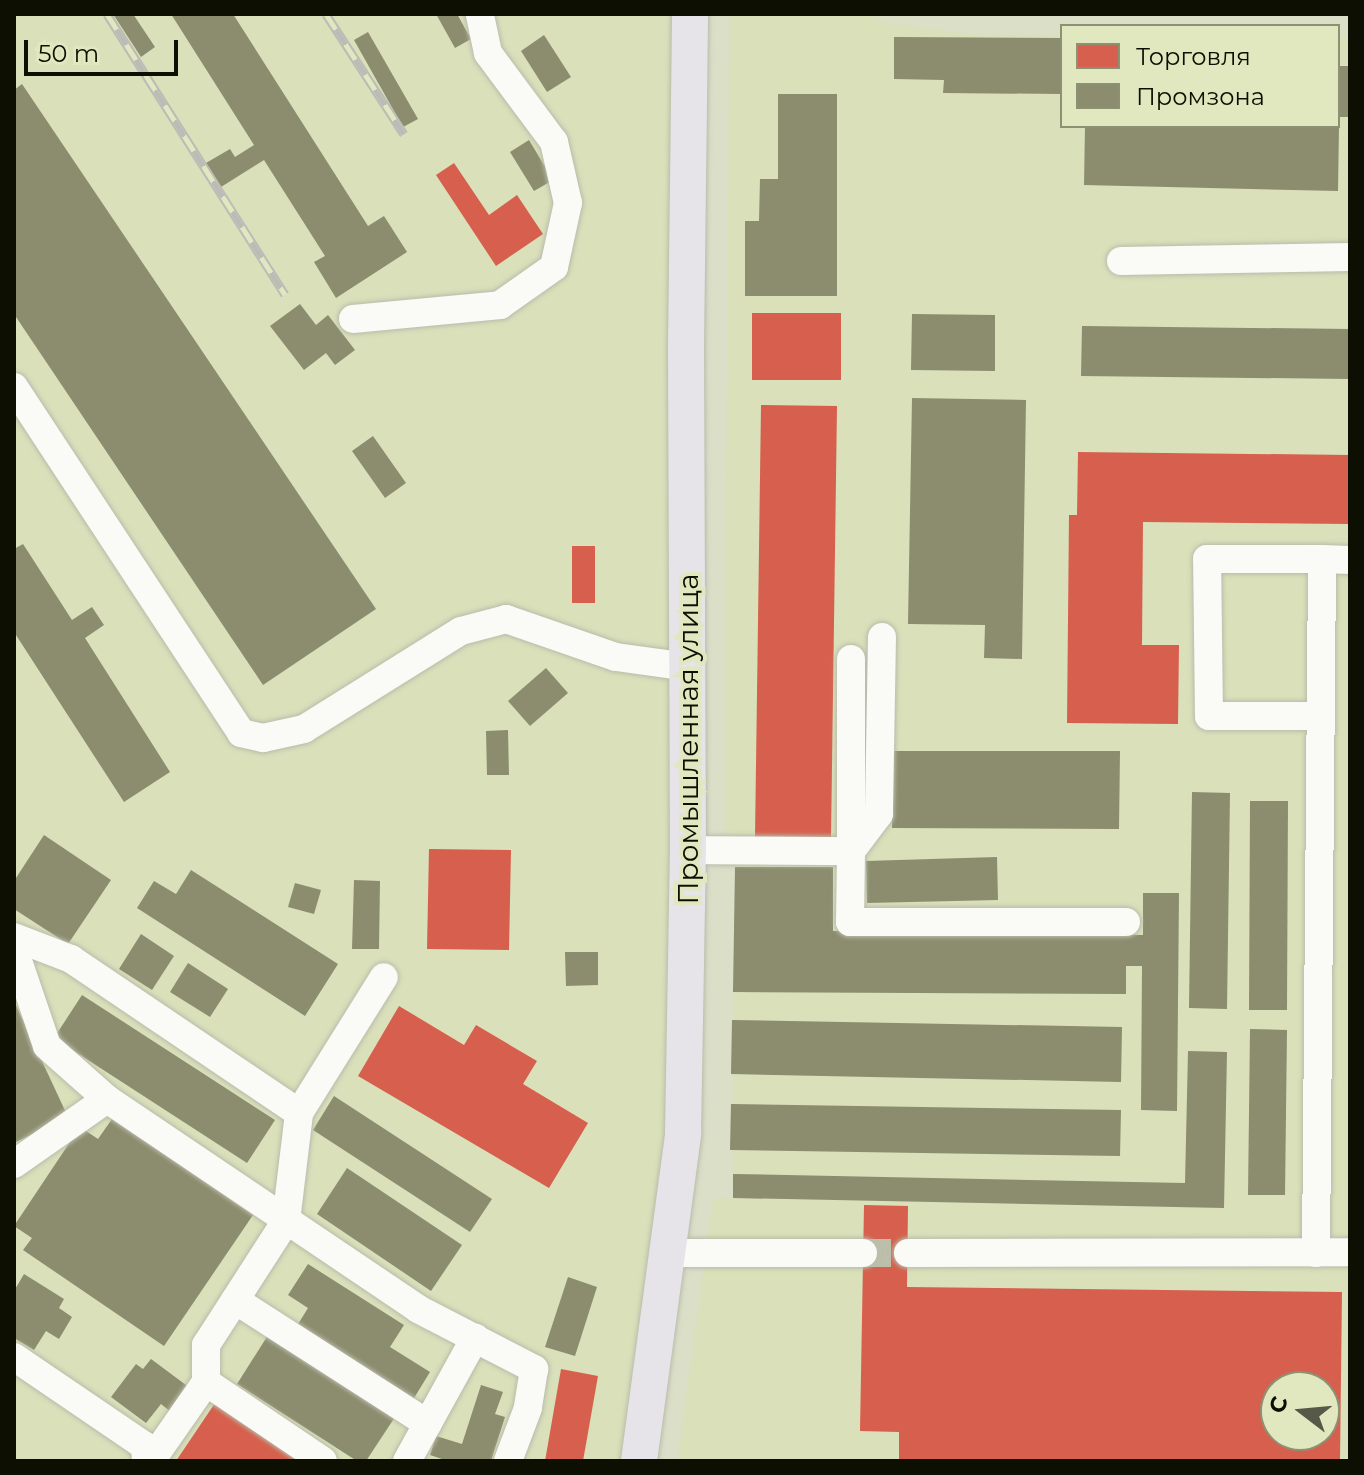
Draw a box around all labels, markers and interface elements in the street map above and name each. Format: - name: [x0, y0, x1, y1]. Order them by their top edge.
- scale bar: [28, 24, 182, 74]
- legend: [1060, 24, 1340, 128]
- text: 50 m: [38, 39, 99, 68]
- text: Торговля: [1136, 42, 1251, 71]
- text: Промзона: [1136, 82, 1265, 111]
- street label: Промышленная улица: [671, 573, 705, 905]
- north arrow: [1260, 1371, 1340, 1451]
- text: С: [1263, 1393, 1294, 1416]

